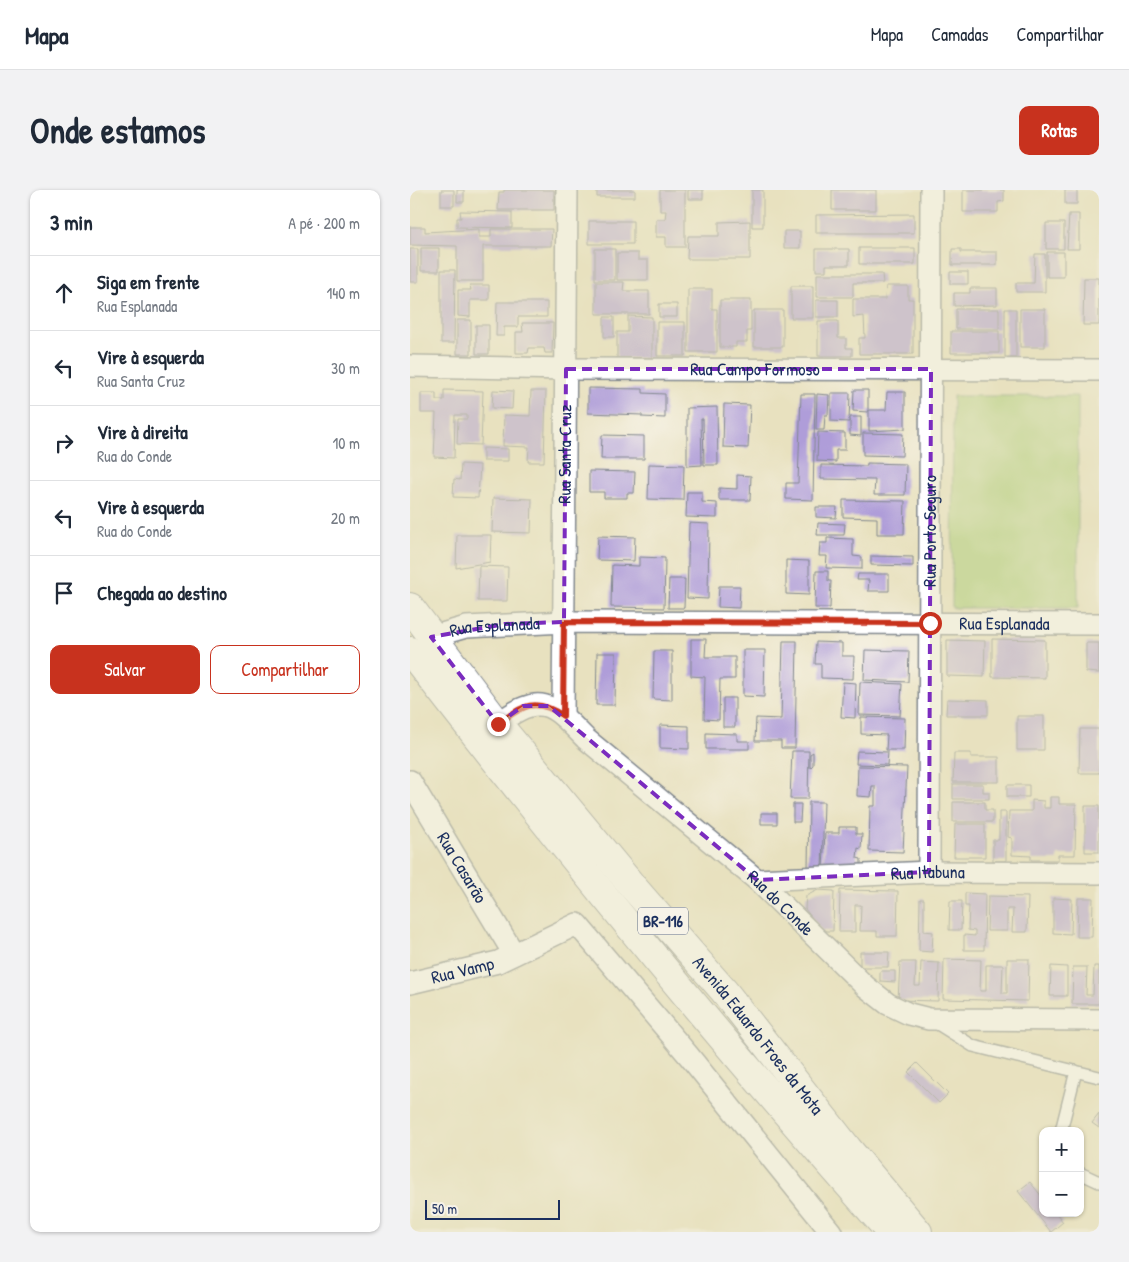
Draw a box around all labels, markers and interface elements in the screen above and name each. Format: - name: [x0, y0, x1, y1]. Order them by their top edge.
- text: Mapa: [25, 19, 68, 51]
- text: Mapa: [871, 22, 903, 47]
- text: Camadas: [931, 22, 988, 47]
- text: Compartilhar: [1016, 22, 1104, 47]
- button: Rotas: [1019, 106, 1099, 155]
- text: Onde estamos: [30, 107, 205, 154]
- text: 3 min: [50, 208, 93, 237]
- text: A pé · 200 m: [288, 212, 360, 234]
- text: Siga em frente: [97, 269, 200, 295]
- icon: ahead: [50, 279, 78, 307]
- text: 140 m: [326, 282, 360, 304]
- text: Rua Esplanada: [97, 295, 177, 317]
- text: Vire à esquerda: [97, 344, 204, 370]
- icon: left: [50, 354, 78, 382]
- street label: Rua Campo Formoso: [690, 356, 820, 381]
- text: 30 m: [331, 357, 360, 379]
- text: Rua Santa Cruz: [97, 370, 185, 392]
- street label: Rua Santa Cruz: [552, 404, 577, 504]
- text: Vire à direita: [97, 419, 188, 445]
- icon: right: [50, 429, 78, 457]
- text: 10 m: [332, 432, 360, 454]
- text: Rua do Conde: [97, 445, 172, 467]
- street label: Rua Porto Seguro: [917, 475, 942, 587]
- text: Vire à esquerda: [97, 494, 204, 520]
- icon: left: [50, 504, 78, 532]
- text: 20 m: [331, 507, 360, 529]
- text: Rua do Conde: [97, 520, 172, 542]
- icon: arrive: [50, 579, 78, 607]
- text: Chegada ao destino: [97, 580, 227, 606]
- street label: Rua Esplanada: [446, 610, 540, 643]
- street label: Rua Esplanada: [959, 610, 1050, 636]
- route start: [919, 612, 942, 635]
- button: Salvar: [50, 645, 200, 694]
- button: Compartilhar: [210, 645, 360, 694]
- route end: [487, 713, 510, 736]
- street label: Rua Casarão: [431, 827, 493, 908]
- street label: Rua Itabuna: [890, 859, 965, 886]
- street label: Rua do Conde: [742, 864, 820, 941]
- road number: BR-116: [638, 908, 688, 934]
- street label: Rua Vamp: [429, 950, 497, 990]
- street label: Avenida Eduardo Froes da Mota: [687, 950, 829, 1120]
- map controls: [1039, 1127, 1084, 1217]
- button: +: [1039, 1127, 1084, 1172]
- button: −: [1039, 1172, 1084, 1217]
- scale bar: [425, 1197, 560, 1220]
- text: 50 m: [432, 1199, 457, 1218]

